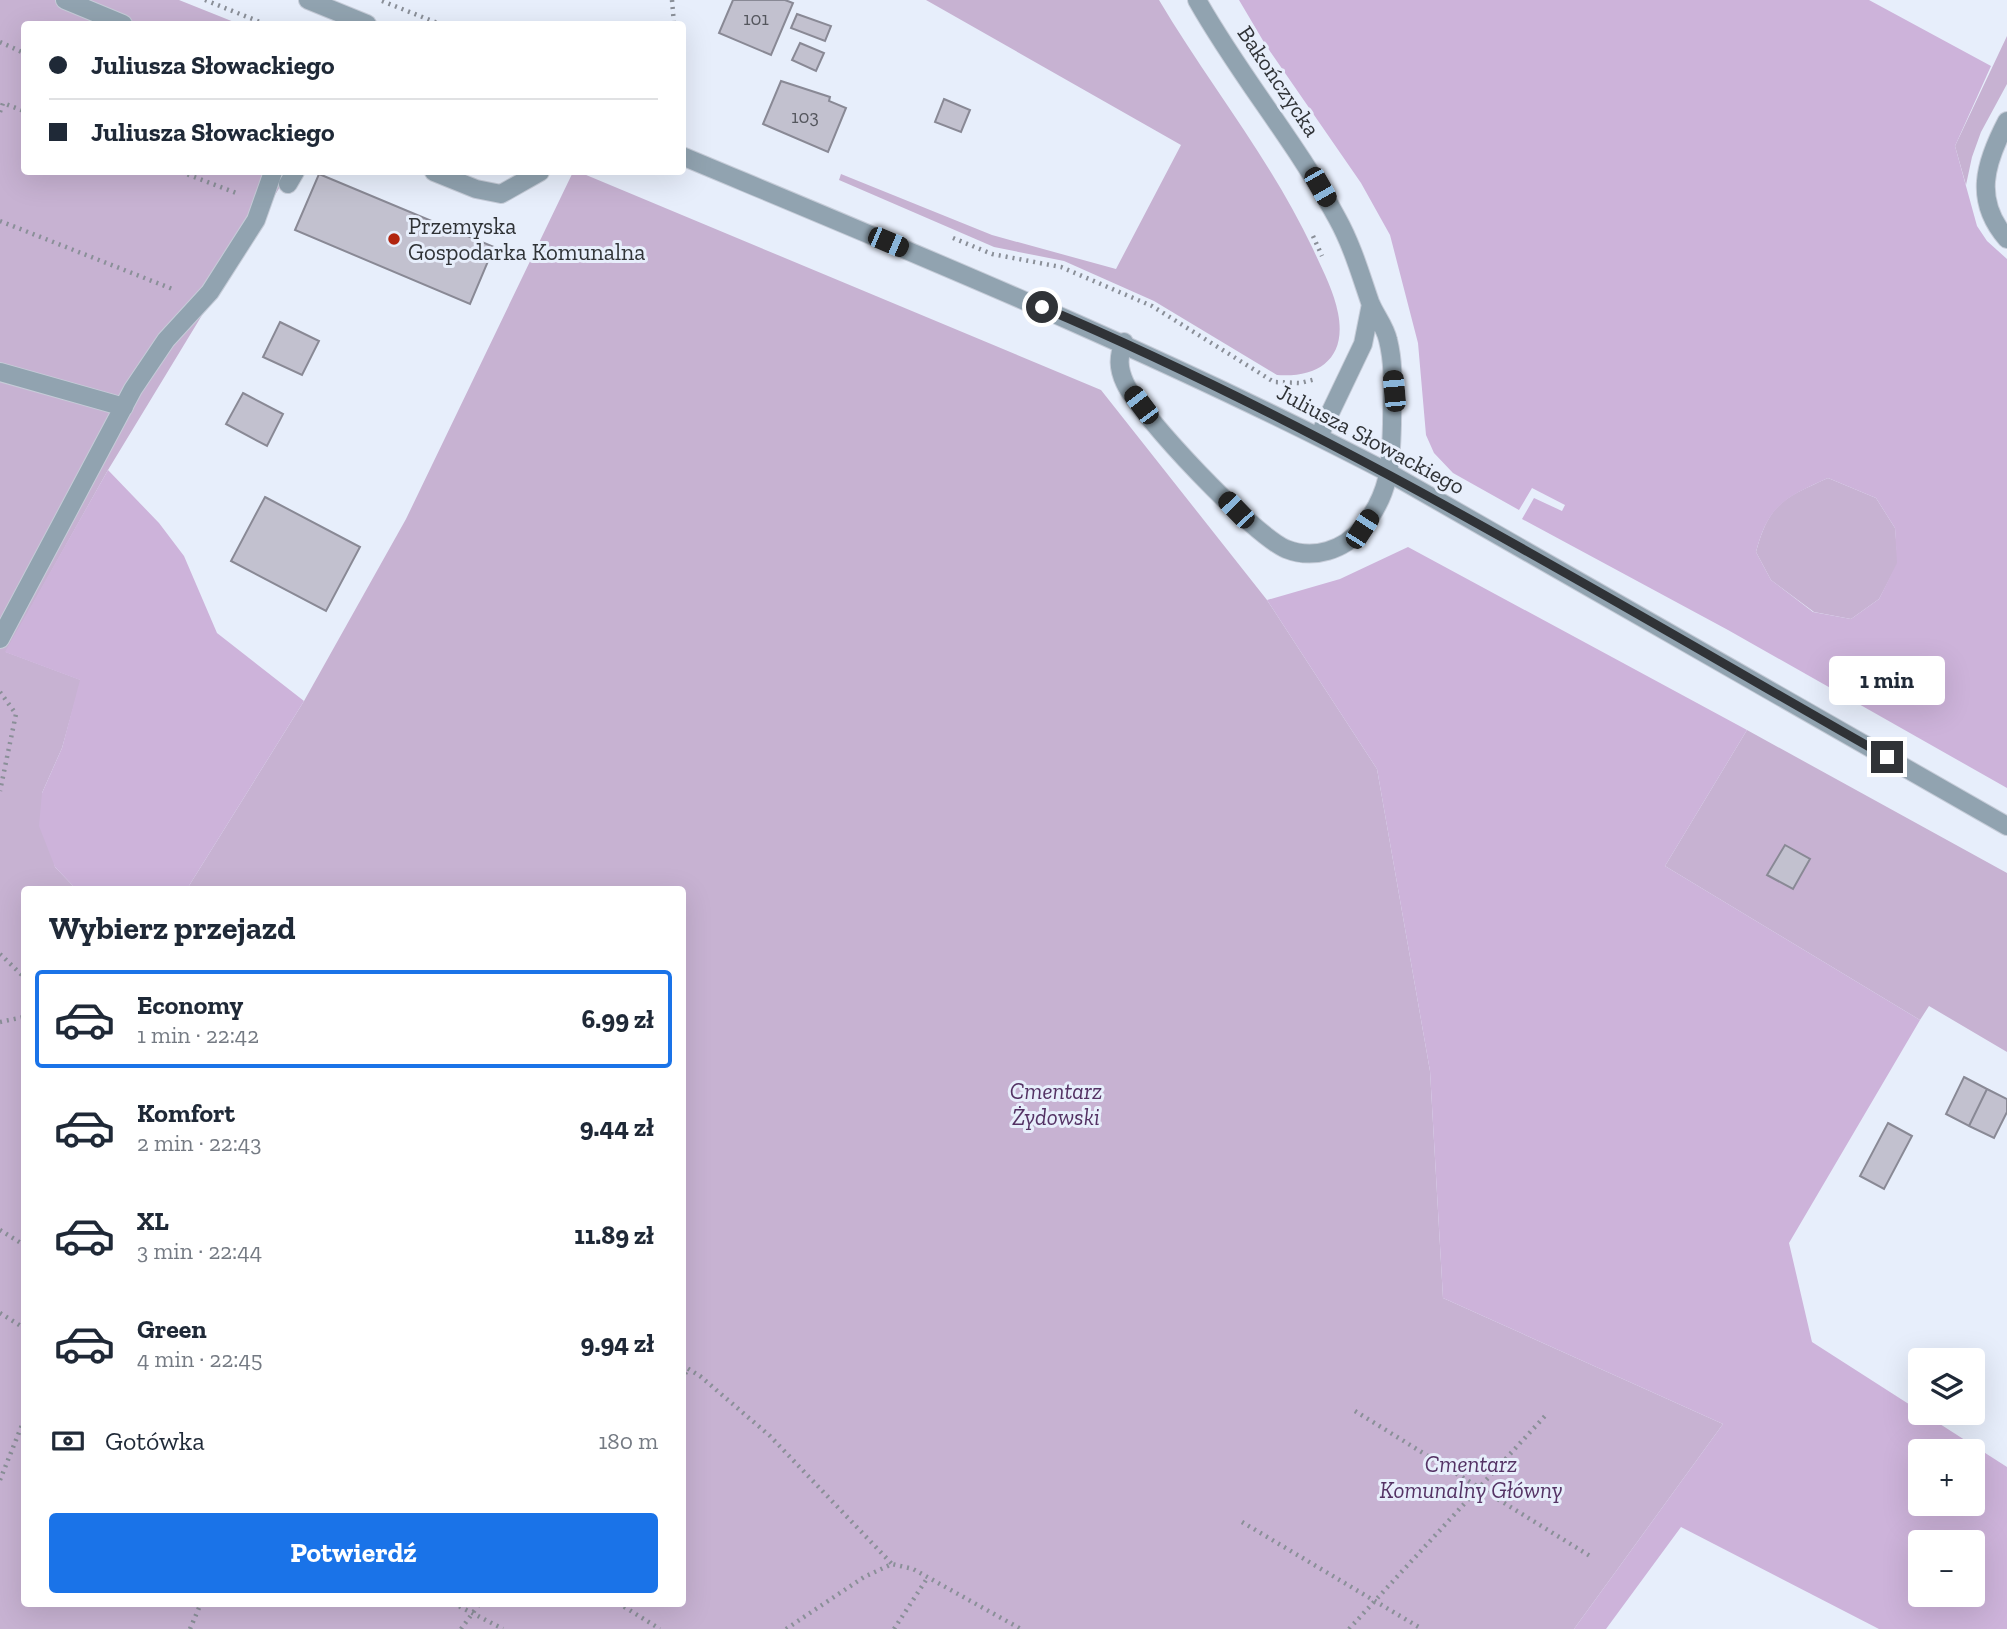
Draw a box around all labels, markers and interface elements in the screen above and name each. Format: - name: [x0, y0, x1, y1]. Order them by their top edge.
- house number: 101: [743, 7, 769, 30]
- street label: Bakończycka: [1232, 20, 1326, 142]
- text: Juliusza Słowackiego: [91, 49, 335, 81]
- house number: 103: [791, 105, 819, 128]
- text: Juliusza Słowackiego: [91, 116, 335, 148]
- car: [1301, 164, 1340, 210]
- place label: Przemyska Gospodarka Komunalna: [408, 212, 645, 266]
- car: [865, 224, 912, 260]
- marker: Przemyska Gospodarka Komunalna: [386, 231, 402, 247]
- route start: [1026, 291, 1058, 323]
- car: [1382, 369, 1407, 413]
- street label: Juliusza Słowackiego: [1272, 378, 1470, 500]
- car: [1120, 382, 1163, 428]
- car: [1214, 488, 1259, 532]
- car: [1342, 506, 1383, 552]
- callout: 1 min: [1829, 656, 1945, 704]
- text: 1 min: [1860, 666, 1914, 694]
- route end: [1871, 741, 1903, 773]
- text: Wybierz przejazd: [49, 909, 296, 947]
- icon: car: [53, 988, 116, 1051]
- text: Economy: [137, 989, 243, 1021]
- text: 6.99 zł: [581, 1003, 654, 1035]
- text: 1 min · 22:42: [137, 1021, 259, 1049]
- park label: Cmentarz Żydowski: [1010, 1077, 1102, 1131]
- icon: car: [53, 1096, 116, 1159]
- text: Komfort: [137, 1097, 235, 1129]
- text: 9.44 zł: [580, 1111, 654, 1143]
- text: 2 min · 22:43: [137, 1129, 262, 1157]
- icon: car: [53, 1204, 116, 1267]
- text: XL: [137, 1205, 169, 1237]
- text: 11.89 zł: [574, 1219, 654, 1251]
- text: 3 min · 22:44: [137, 1237, 262, 1265]
- icon: car: [53, 1312, 116, 1375]
- text: Green: [137, 1313, 207, 1345]
- text: 9.94 zł: [581, 1327, 654, 1359]
- text: 4 min · 22:45: [137, 1345, 263, 1373]
- map controls: [1908, 1348, 1985, 1607]
- button: layers: [1908, 1348, 1985, 1425]
- icon: cash: [49, 1422, 87, 1460]
- text: Gotówka: [105, 1425, 205, 1457]
- text: 180 m: [598, 1427, 658, 1455]
- button: +: [1908, 1439, 1985, 1516]
- park label: Cmentarz Komunalny Główny: [1380, 1450, 1563, 1504]
- button: Potwierdź: [49, 1513, 658, 1593]
- button: −: [1908, 1530, 1985, 1607]

